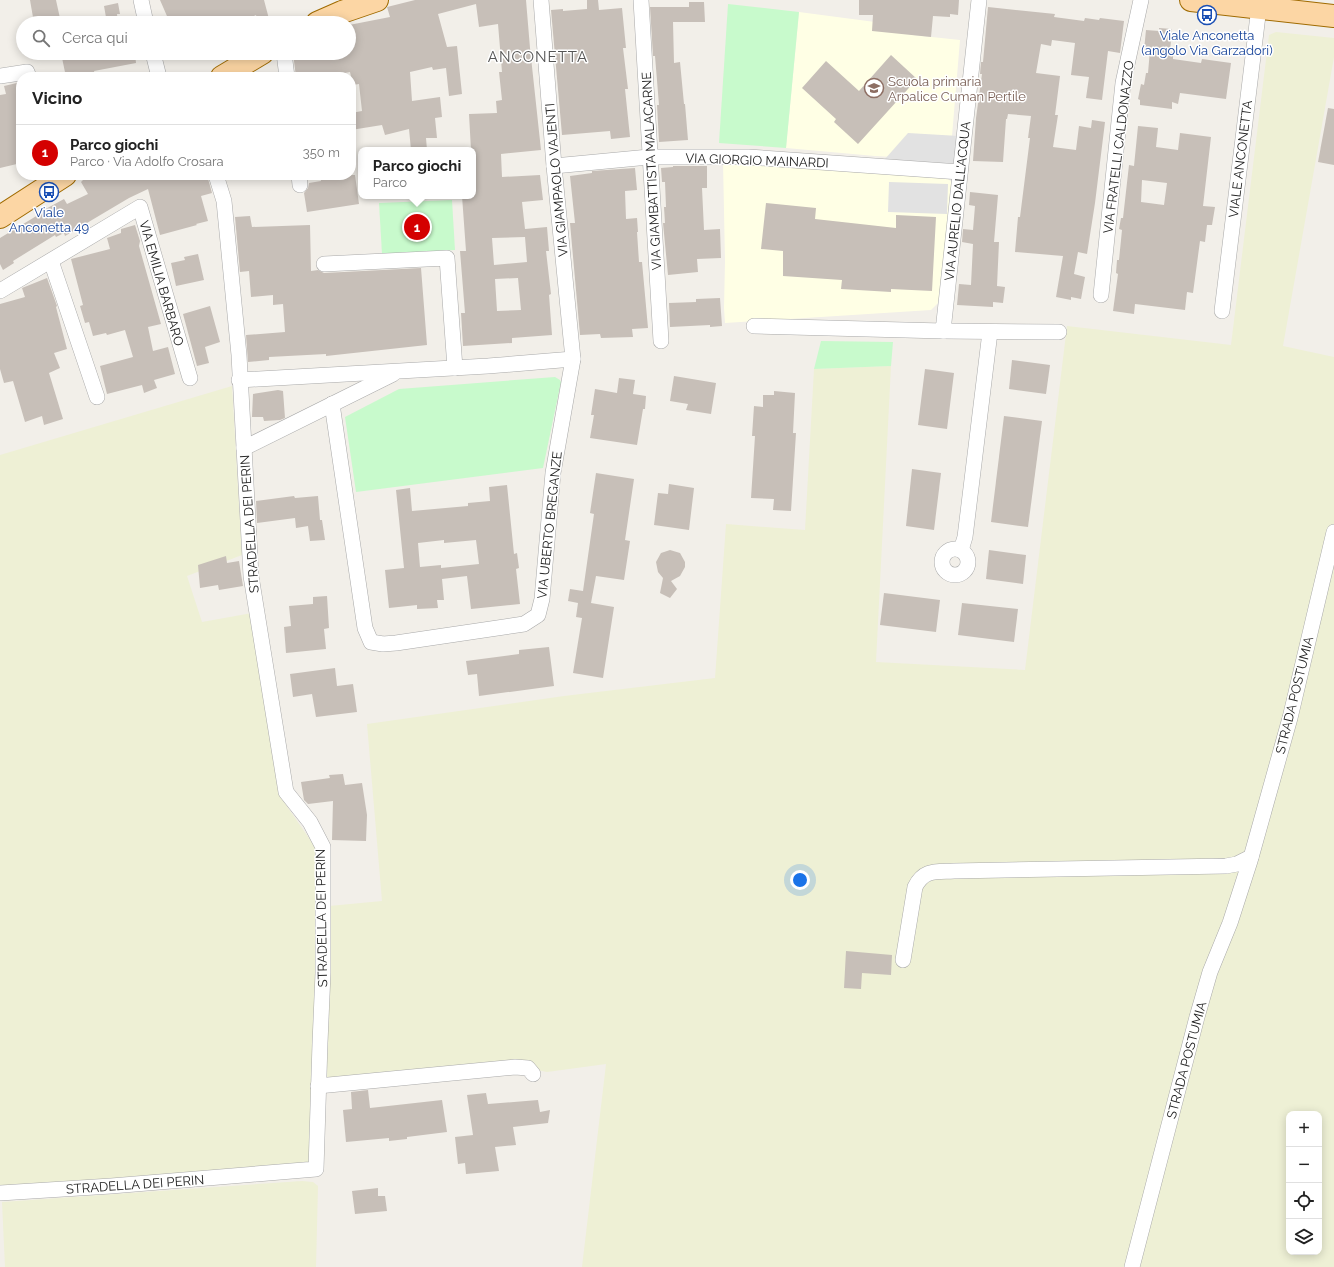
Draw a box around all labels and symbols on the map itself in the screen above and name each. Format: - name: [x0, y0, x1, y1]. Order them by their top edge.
- bus stop icon: Viale Anconetta (angolo Via Garzadori): [1196, 4, 1218, 26]
- place label: Viale Anconetta (angolo Via Garzadori): [1141, 28, 1273, 58]
- district label: ANCONETTA: [488, 48, 588, 66]
- street label: VIA FRATELLI CALDONAZZO: [1100, 59, 1137, 234]
- street label: VIA GIAMBATTISTA MALACARNE: [639, 71, 664, 271]
- place label: Scuola primaria Arpalice Cuman Pertile: [888, 74, 1026, 104]
- school or university icon: Scuola primaria Arpalice Cuman Pertile: [863, 77, 885, 99]
- street label: VIALE ANCONETTA: [1226, 99, 1255, 219]
- street label: VIA GIAMPAOLO VAJENTI: [542, 103, 571, 257]
- street label: VIA AURELIO DALL'ACQUA: [942, 120, 973, 282]
- street label: VIA GIORGIO MAINARDI: [685, 151, 829, 170]
- bus stop icon: Viale Anconetta 49: [38, 181, 60, 203]
- place label: Viale Anconetta 49: [9, 205, 89, 235]
- pin: 1: [404, 212, 430, 242]
- street label: VIA EMILIA BARBARO: [136, 219, 187, 348]
- street label: VIA UBERTO BREGANZE: [534, 450, 565, 600]
- street label: STRADELLA DEI PERIN: [237, 454, 262, 594]
- street label: STRADA POSTUMIA: [1273, 635, 1316, 755]
- street label: STRADELLA DEI PERIN: [313, 849, 330, 987]
- your location: [790, 870, 810, 890]
- street label: STRADA POSTUMIA: [1164, 1000, 1209, 1120]
- street label: STRADELLA DEI PERIN: [65, 1172, 205, 1197]

